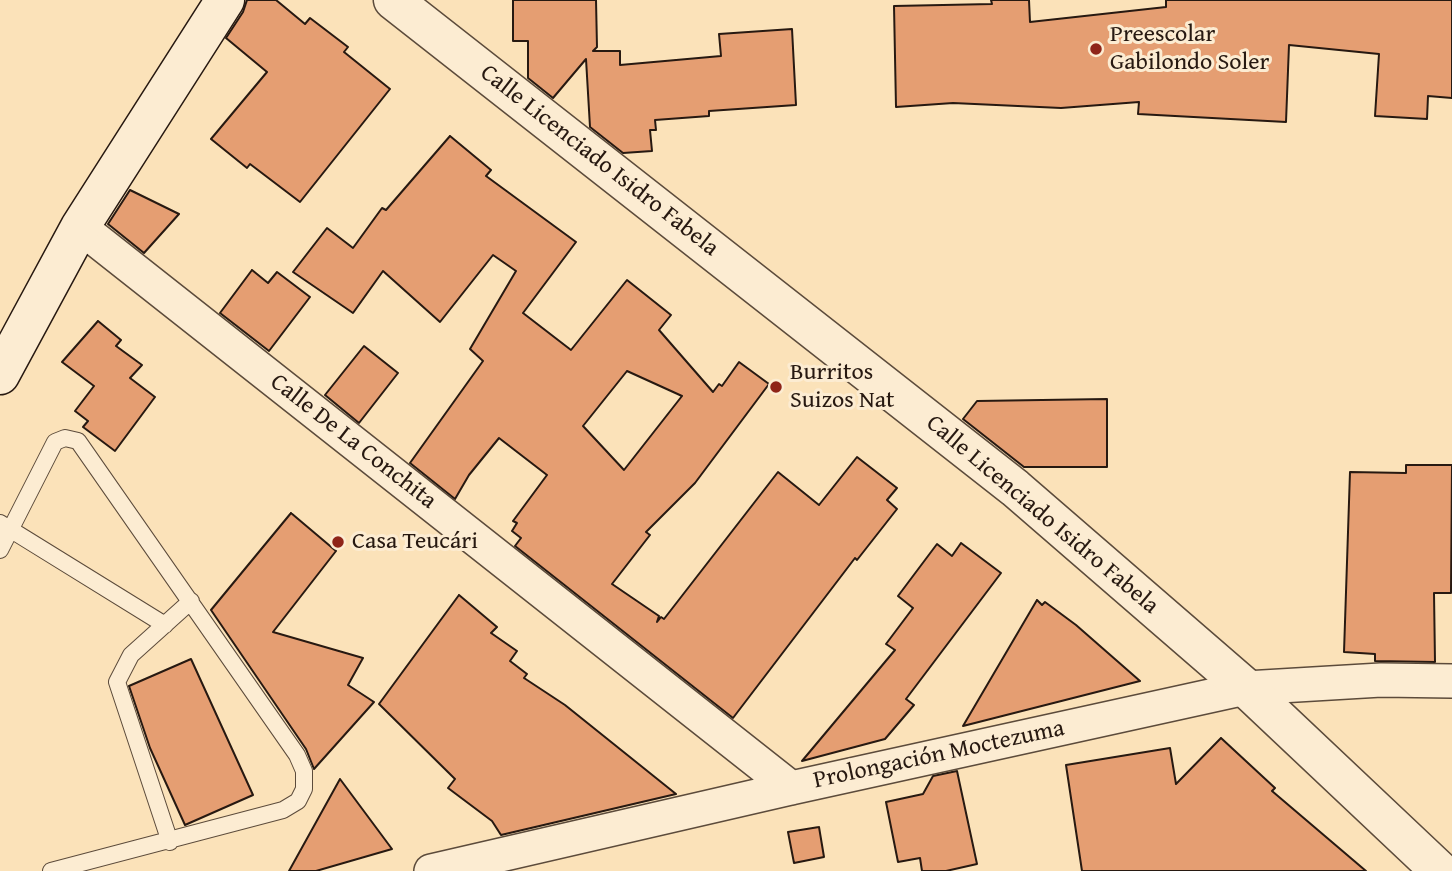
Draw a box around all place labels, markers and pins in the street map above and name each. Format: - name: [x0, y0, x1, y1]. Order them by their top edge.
- place label: Preescolar Gabilondo Soler: [1110, 21, 1269, 77]
- marker: Preescolar Gabilondo Soler: [1088, 41, 1104, 57]
- place label: Burritos Suizos Nat: [790, 359, 895, 415]
- marker: Burritos Suizos Nat: [768, 379, 784, 395]
- place label: Casa Teucári: [352, 528, 478, 556]
- marker: Casa Teucári: [330, 534, 346, 550]

